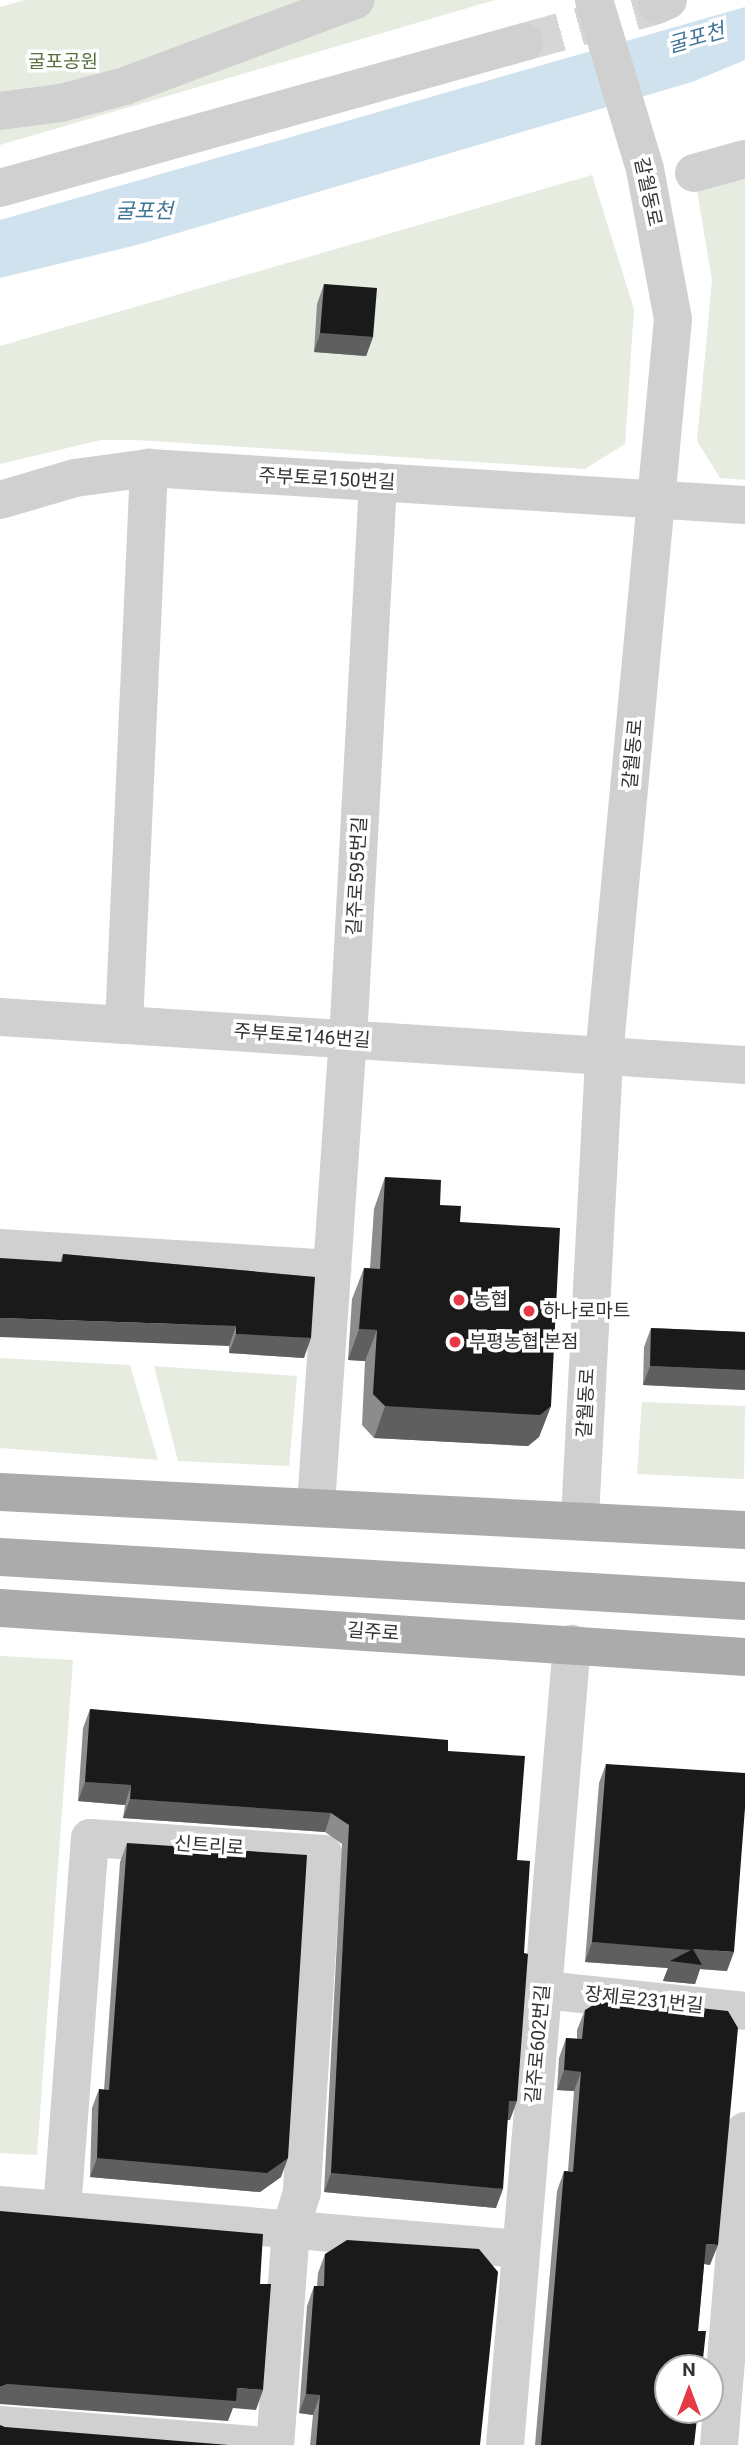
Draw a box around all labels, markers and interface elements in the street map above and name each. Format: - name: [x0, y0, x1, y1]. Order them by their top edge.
- water label: 굴포천: [665, 18, 727, 58]
- park label: 굴포공원: [28, 51, 98, 73]
- street label: 갈월동로: [630, 155, 666, 229]
- water label: 굴포천: [115, 198, 173, 224]
- street label: 주부토로150번길: [258, 464, 396, 494]
- street label: 갈월동로: [619, 718, 647, 790]
- street label: 길주로595번길: [342, 816, 372, 936]
- street label: 주부토로146번길: [233, 1020, 371, 1052]
- place label: 농협: [473, 1289, 508, 1311]
- marker: 농협: [451, 1292, 467, 1308]
- place label: 하나로마트: [543, 1300, 630, 1322]
- marker: 하나로마트: [521, 1303, 537, 1319]
- place label: 부평농협 본점: [469, 1331, 579, 1353]
- marker: 부평농협 본점: [447, 1334, 463, 1350]
- street label: 갈월동로: [573, 1367, 599, 1439]
- street label: 길주로: [346, 1619, 400, 1645]
- street label: 신트리로: [173, 1832, 245, 1860]
- street label: 장제로231번길: [583, 1982, 705, 2018]
- street label: 길주로602번길: [521, 1984, 555, 2104]
- north arrow: [654, 2354, 724, 2424]
- text: N: [682, 2358, 696, 2381]

